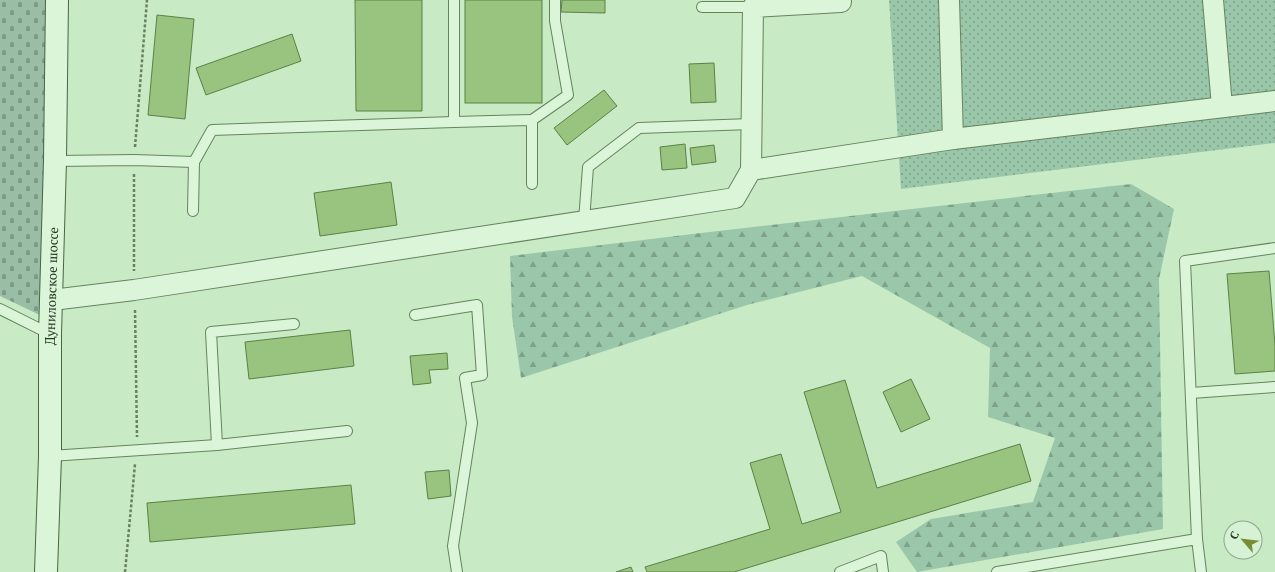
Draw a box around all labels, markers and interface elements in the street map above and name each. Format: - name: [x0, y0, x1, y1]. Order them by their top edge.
- street label: Дуниловское шоссе: [41, 227, 62, 345]
- north arrow: [1223, 520, 1263, 560]
- text: С: [1226, 529, 1242, 542]

